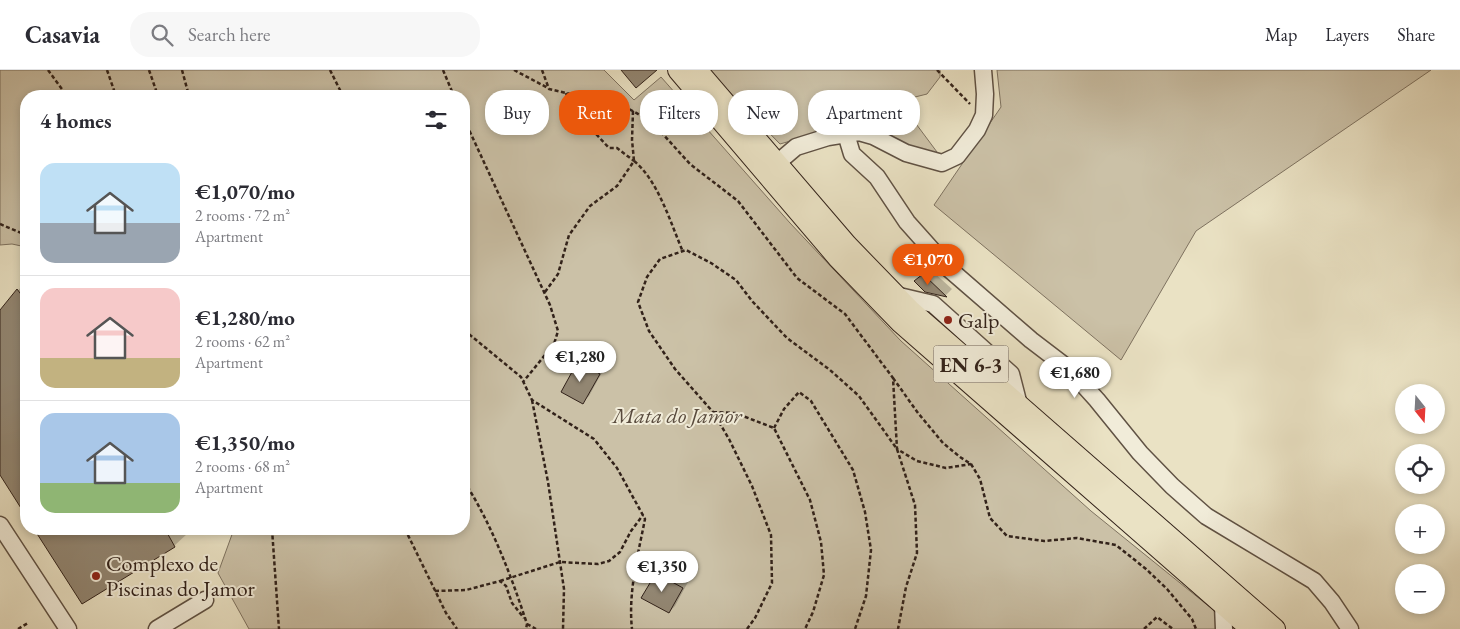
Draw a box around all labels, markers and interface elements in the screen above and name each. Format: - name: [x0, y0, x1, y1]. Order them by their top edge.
- search box: [130, 12, 480, 57]
- text: Casavia: [25, 19, 100, 50]
- icon: search: [148, 21, 176, 49]
- text: Search here: [188, 22, 270, 47]
- text: Map: [1265, 23, 1297, 46]
- text: Layers: [1325, 23, 1369, 46]
- text: Share: [1397, 23, 1435, 46]
- chip: Buy: [485, 90, 549, 135]
- chip: Rent: [559, 90, 630, 135]
- chip: Filters: [640, 90, 718, 135]
- chip: New: [728, 90, 798, 135]
- chip: Apartment: [808, 90, 920, 135]
- icon: filters: [422, 106, 450, 134]
- text: 4 homes: [40, 107, 112, 134]
- text: €1,070/mo: [195, 178, 295, 205]
- icon: home: [80, 183, 140, 243]
- text: 2 rooms · 72 m²: [195, 205, 290, 226]
- text: Apartment: [195, 226, 263, 247]
- pin: €1,070: [887, 244, 969, 286]
- text: €1,070: [903, 249, 953, 270]
- text: €1,280/mo: [195, 304, 295, 331]
- place label: Galp: [958, 306, 1000, 335]
- icon: home: [80, 308, 140, 368]
- marker: Galp: [942, 314, 954, 326]
- text: 2 rooms · 62 m²: [195, 331, 290, 352]
- pin: €1,280: [539, 340, 621, 383]
- text: €1,280: [555, 346, 605, 367]
- road number: EN 6-3: [934, 346, 1008, 382]
- text: Apartment: [195, 352, 263, 373]
- pin: €1,680: [1034, 356, 1116, 399]
- text: €1,680: [1050, 362, 1100, 383]
- north arrow: [1395, 384, 1445, 434]
- map controls: [1395, 384, 1445, 614]
- park label: Mata do Jamor: [610, 401, 743, 430]
- text: €1,350/mo: [195, 429, 295, 456]
- icon: home: [80, 433, 140, 493]
- button: locate: [1395, 444, 1445, 494]
- text: 2 rooms · 68 m²: [195, 456, 290, 477]
- text: Apartment: [195, 477, 263, 498]
- button: +: [1395, 504, 1445, 554]
- place label: Complexo de Piscinas do Jamor: [106, 549, 256, 603]
- pin: €1,350: [621, 550, 703, 593]
- text: €1,350: [637, 556, 687, 577]
- button: −: [1395, 564, 1445, 614]
- marker: Complexo de Piscinas do Jamor: [90, 570, 102, 582]

